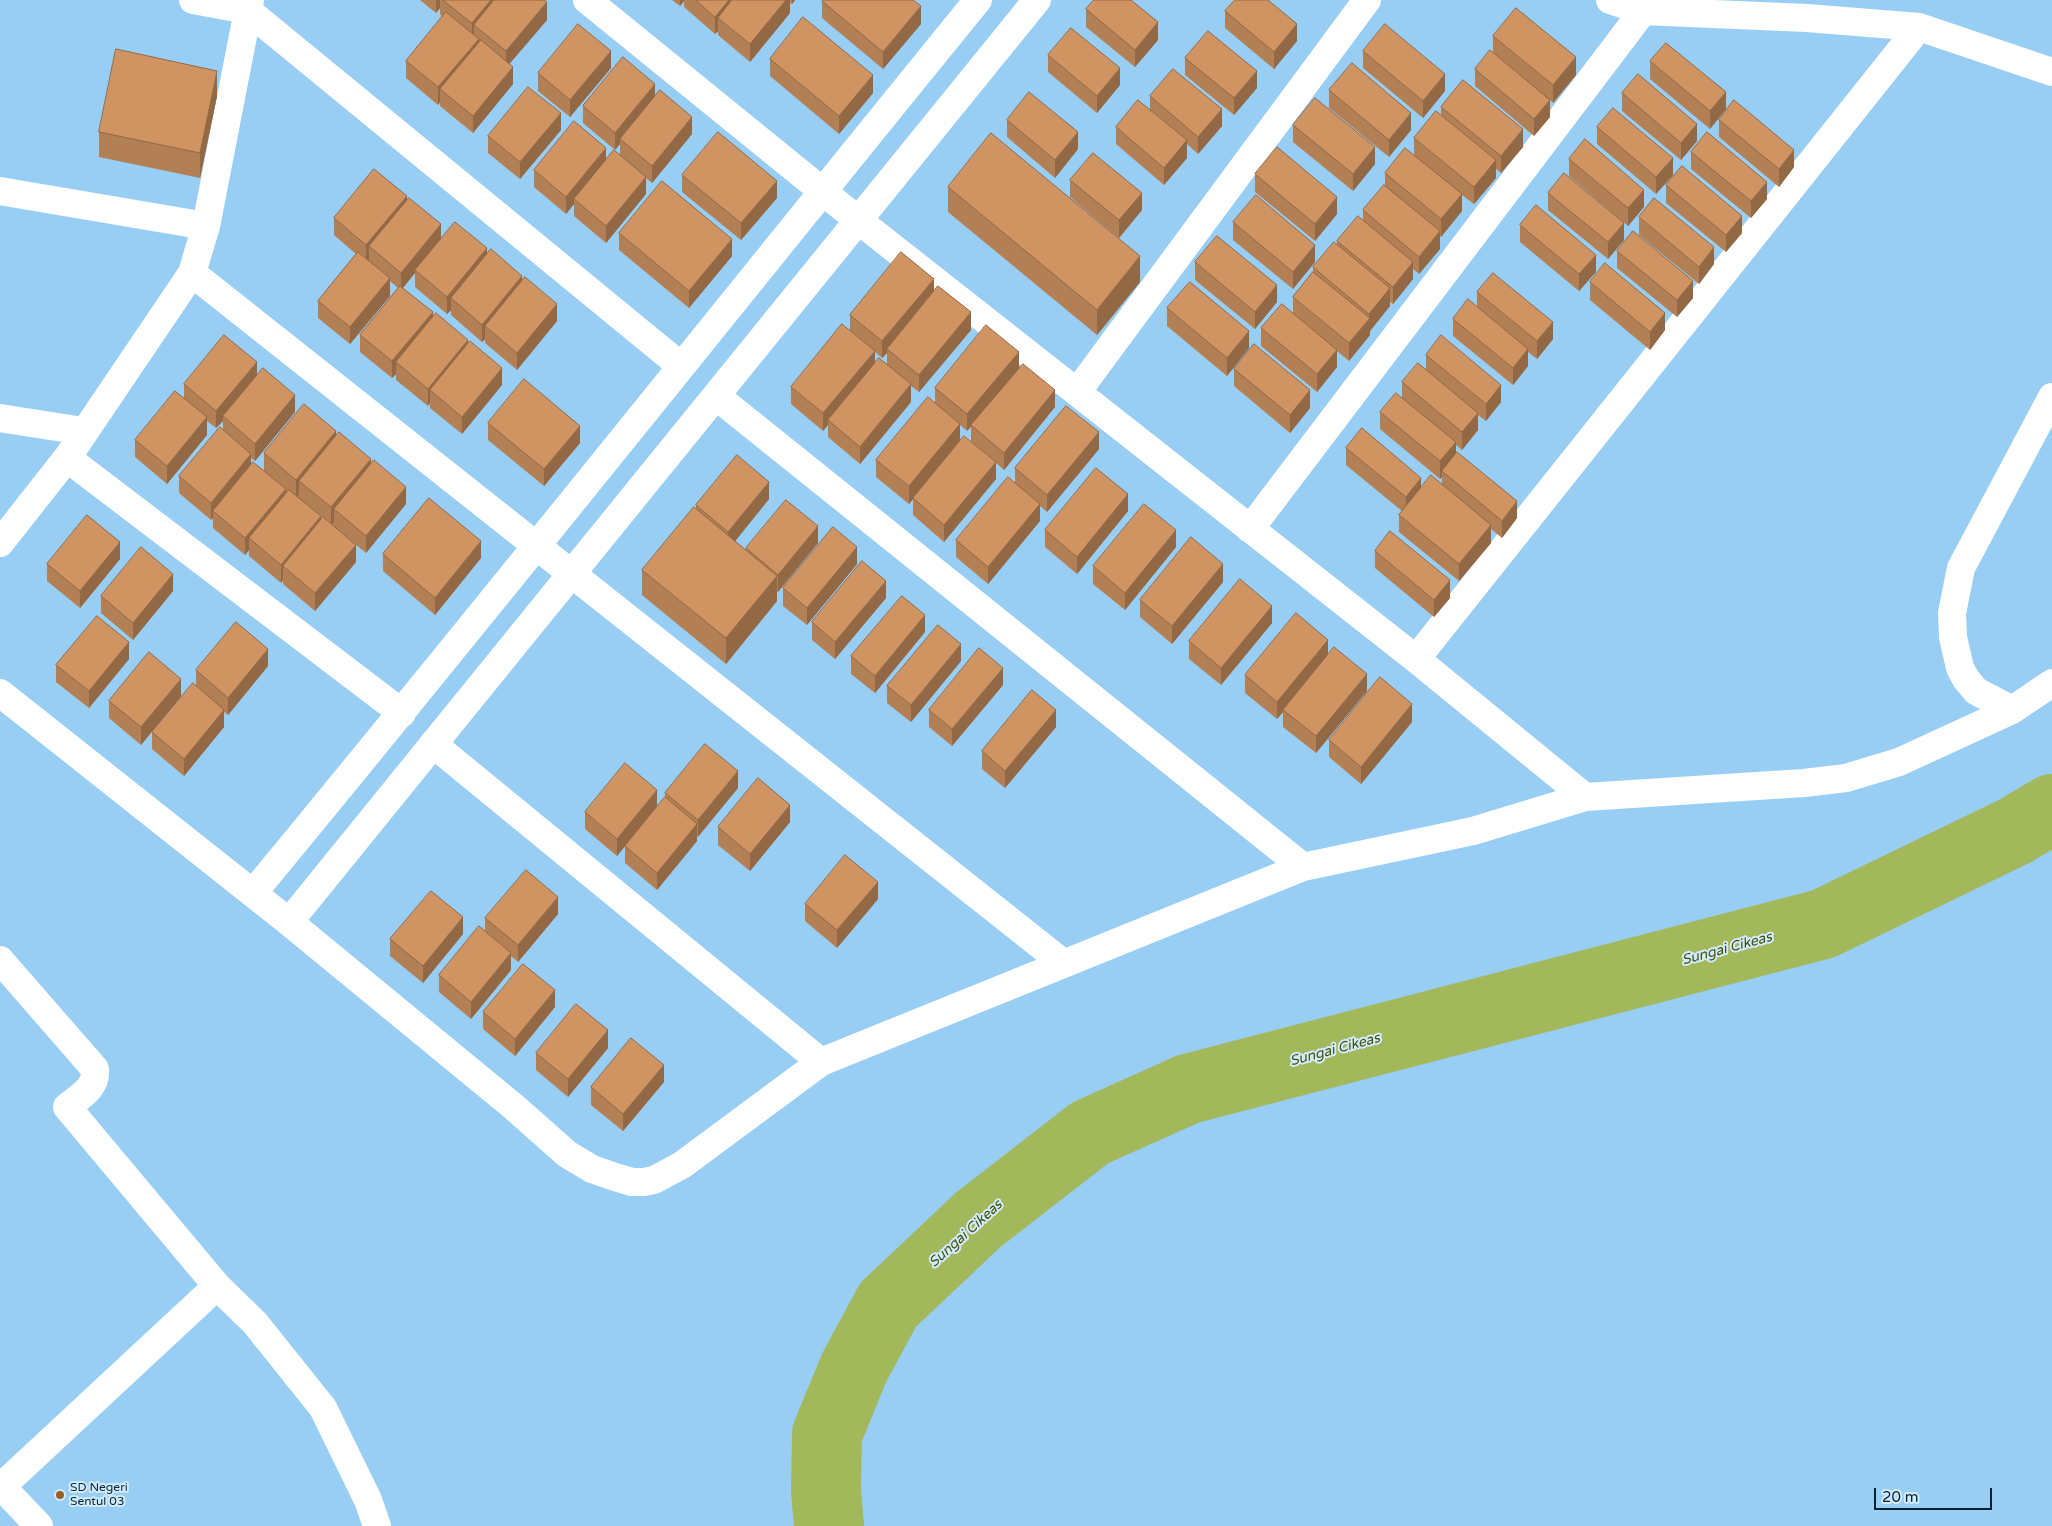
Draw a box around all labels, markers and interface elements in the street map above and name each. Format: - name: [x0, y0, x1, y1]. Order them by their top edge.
- water label: Sungai Cikeas: [1680, 929, 1774, 969]
- water label: Sungai Cikeas: [1288, 1030, 1382, 1070]
- water label: Sungai Cikeas: [926, 1197, 1006, 1271]
- scale bar: [1877, 1478, 1994, 1510]
- place label: SD Negeri Sentul 03: [70, 1481, 128, 1509]
- text: 20 m: [1882, 1488, 1919, 1506]
- marker: SD Negeri Sentul 03: [54, 1489, 66, 1501]

